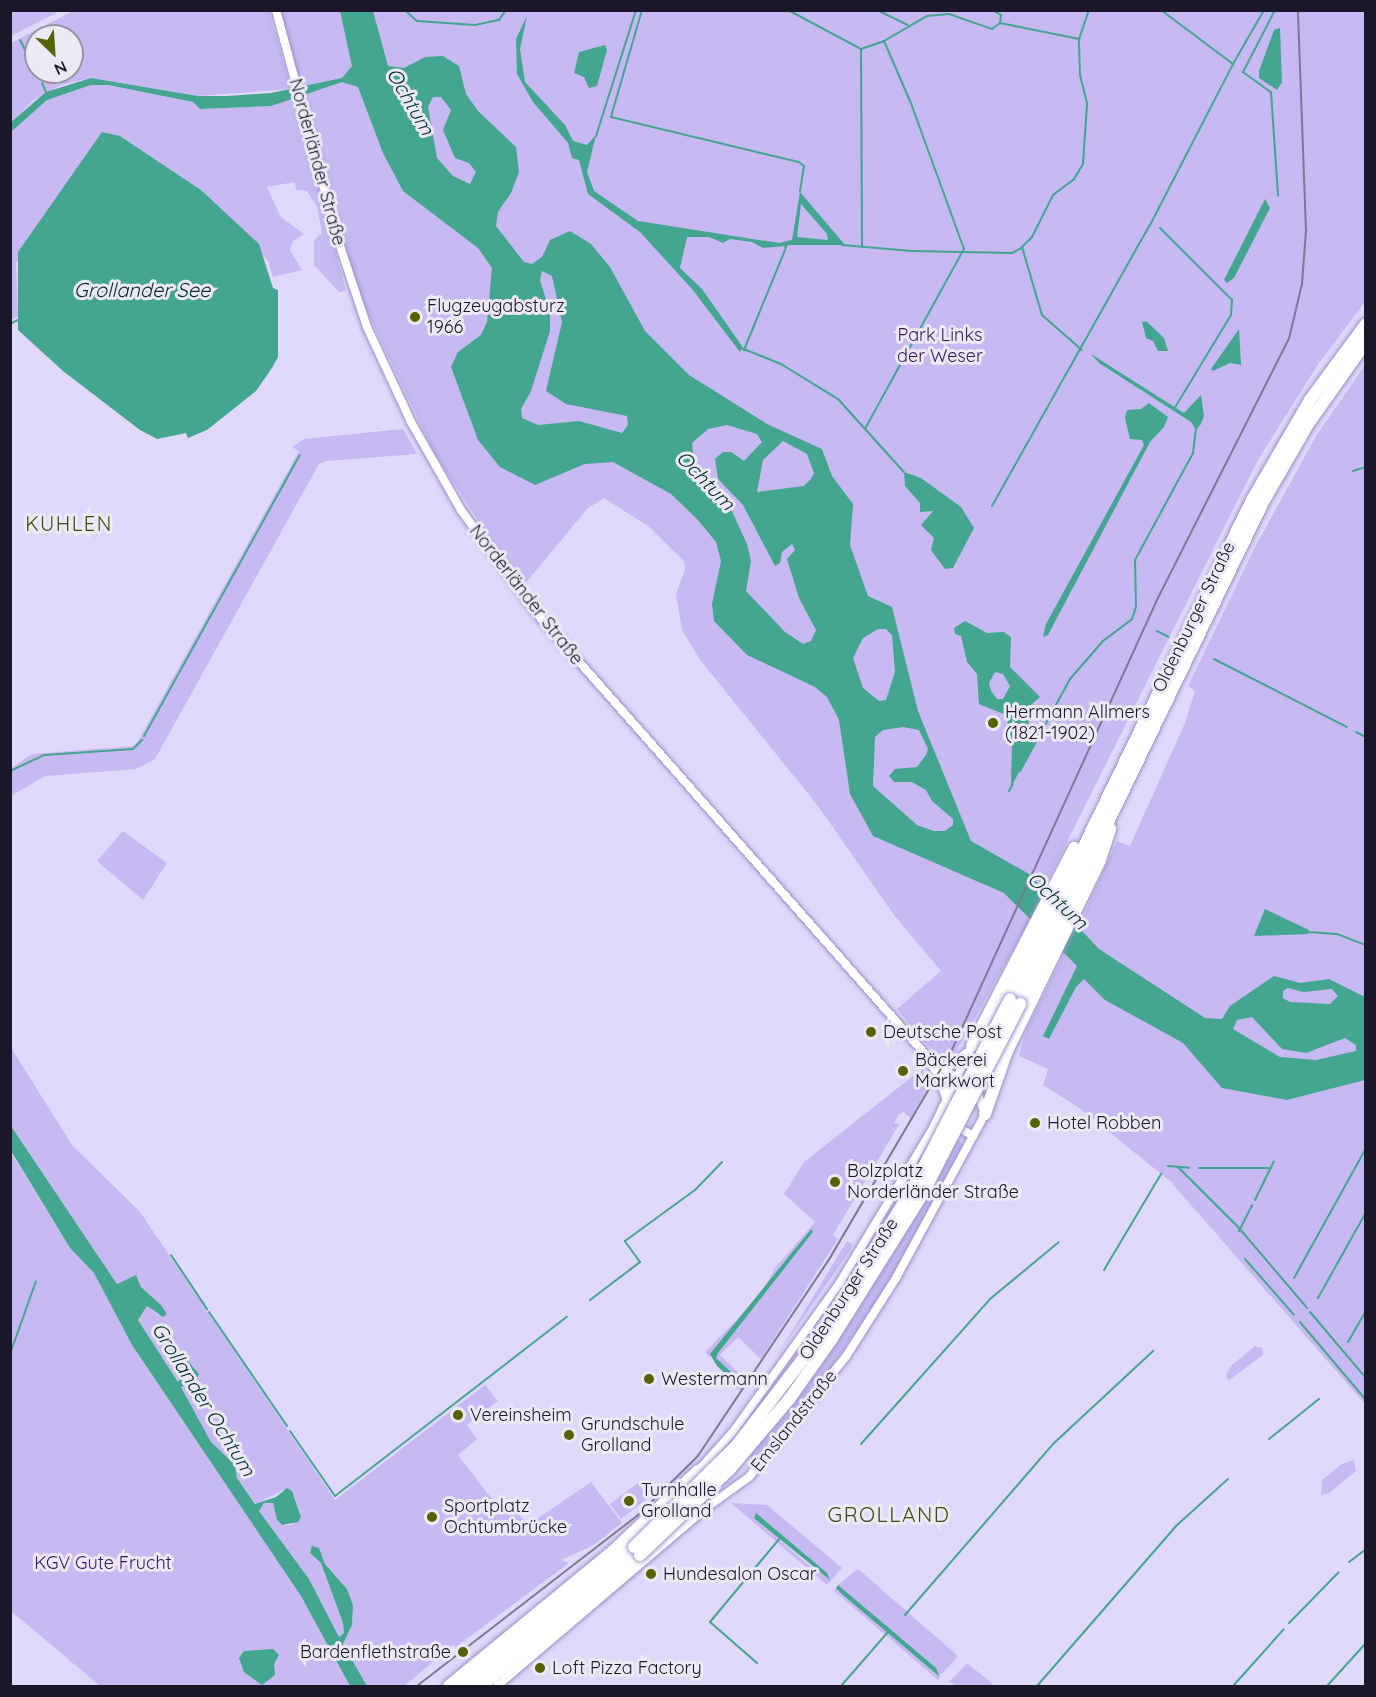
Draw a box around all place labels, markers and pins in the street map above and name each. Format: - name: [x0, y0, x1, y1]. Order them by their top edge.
- place label: Flugzeugabsturz 1966: [427, 296, 565, 338]
- marker: Flugzeugabsturz 1966: [408, 310, 422, 324]
- place label: Hermann Allmers (1821-1902): [1005, 702, 1150, 744]
- marker: Hermann Allmers (1821-1902): [986, 716, 1000, 730]
- place label: Deutsche Post: [883, 1021, 1002, 1043]
- marker: Deutsche Post: [864, 1025, 878, 1039]
- place label: Bäckerei Markwort: [915, 1050, 995, 1092]
- marker: Bäckerei Markwort: [896, 1064, 910, 1078]
- place label: Hotel Robben: [1047, 1112, 1161, 1134]
- marker: Hotel Robben: [1028, 1116, 1042, 1130]
- place label: Bolzplatz Norderländer Straße: [847, 1161, 1019, 1204]
- marker: Bolzplatz Norderländer Straße: [828, 1175, 842, 1189]
- place label: Westermann: [661, 1368, 768, 1390]
- marker: Westermann: [642, 1372, 656, 1386]
- place label: Vereinsheim: [470, 1404, 572, 1426]
- marker: Vereinsheim: [451, 1408, 465, 1422]
- place label: Grundschule Grolland: [581, 1414, 684, 1456]
- marker: Grundschule Grolland: [562, 1428, 576, 1442]
- place label: Turnhalle Grolland: [641, 1480, 717, 1522]
- marker: Turnhalle Grolland: [622, 1494, 636, 1508]
- place label: Sportplatz Ochtumbrücke: [444, 1496, 567, 1538]
- marker: Sportplatz Ochtumbrücke: [425, 1510, 439, 1524]
- place label: Hundesalon Oscar: [663, 1563, 817, 1585]
- marker: Hundesalon Oscar: [644, 1567, 658, 1581]
- place label: Bardenflethstraße: [300, 1641, 451, 1663]
- marker: Bardenflethstraße: [456, 1645, 470, 1659]
- place label: Loft Pizza Factory: [552, 1657, 702, 1679]
- marker: Loft Pizza Factory: [533, 1661, 547, 1675]

